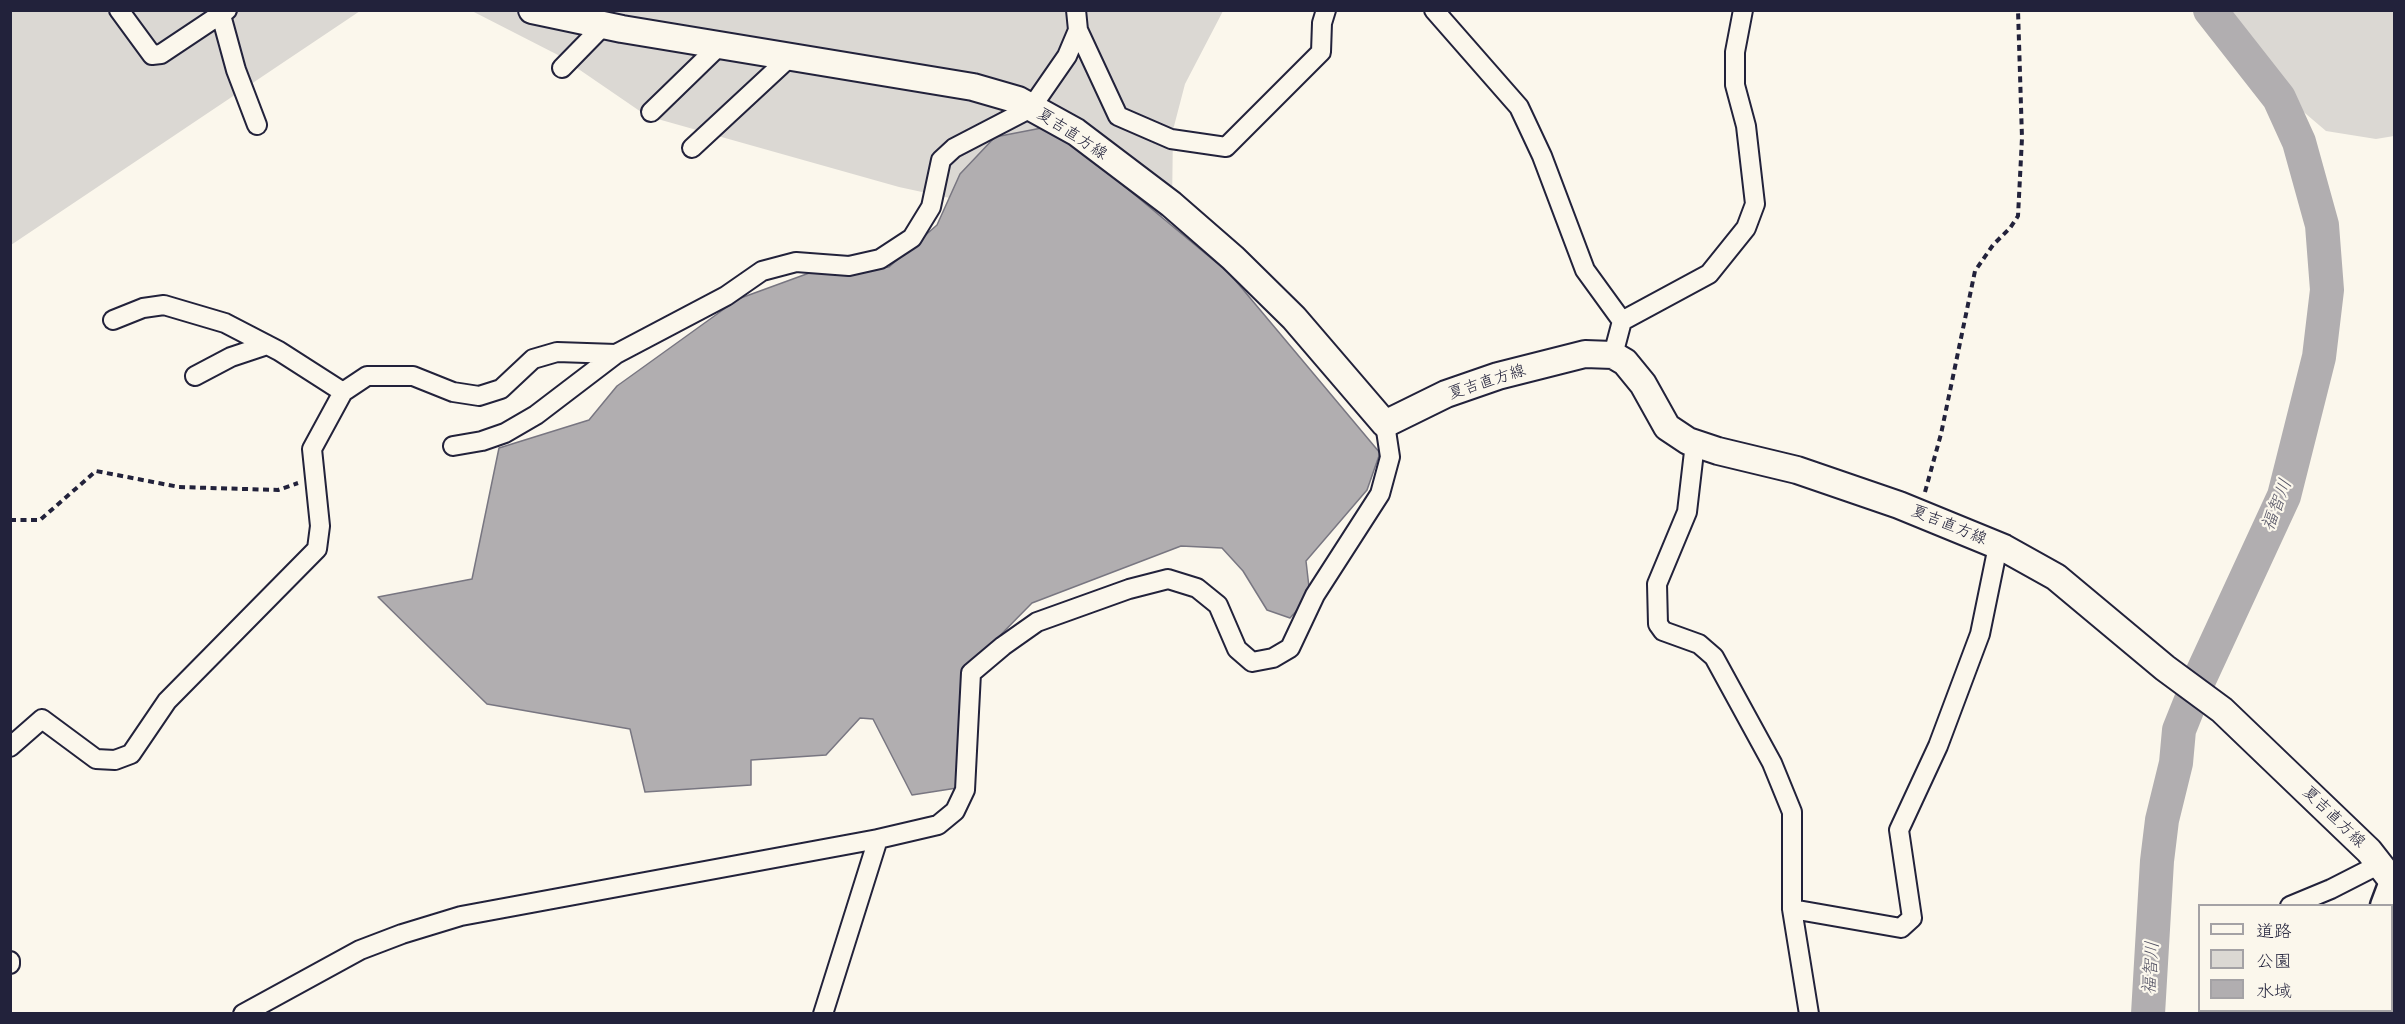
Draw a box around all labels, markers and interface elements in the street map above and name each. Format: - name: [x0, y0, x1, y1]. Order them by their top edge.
- street label: 夏吉直方線: [1033, 104, 1111, 164]
- street label: 夏吉直方線: [1446, 361, 1528, 403]
- water label: 福智川: [2257, 476, 2297, 534]
- street label: 夏吉直方線: [1908, 501, 1990, 549]
- street label: 夏吉直方線: [2299, 782, 2369, 852]
- legend: [2198, 904, 2393, 1012]
- text: 道路: [2256, 919, 2292, 942]
- water label: 福智川: [2138, 940, 2164, 996]
- text: 公園: [2256, 949, 2292, 972]
- text: 水域: [2256, 979, 2292, 1002]

